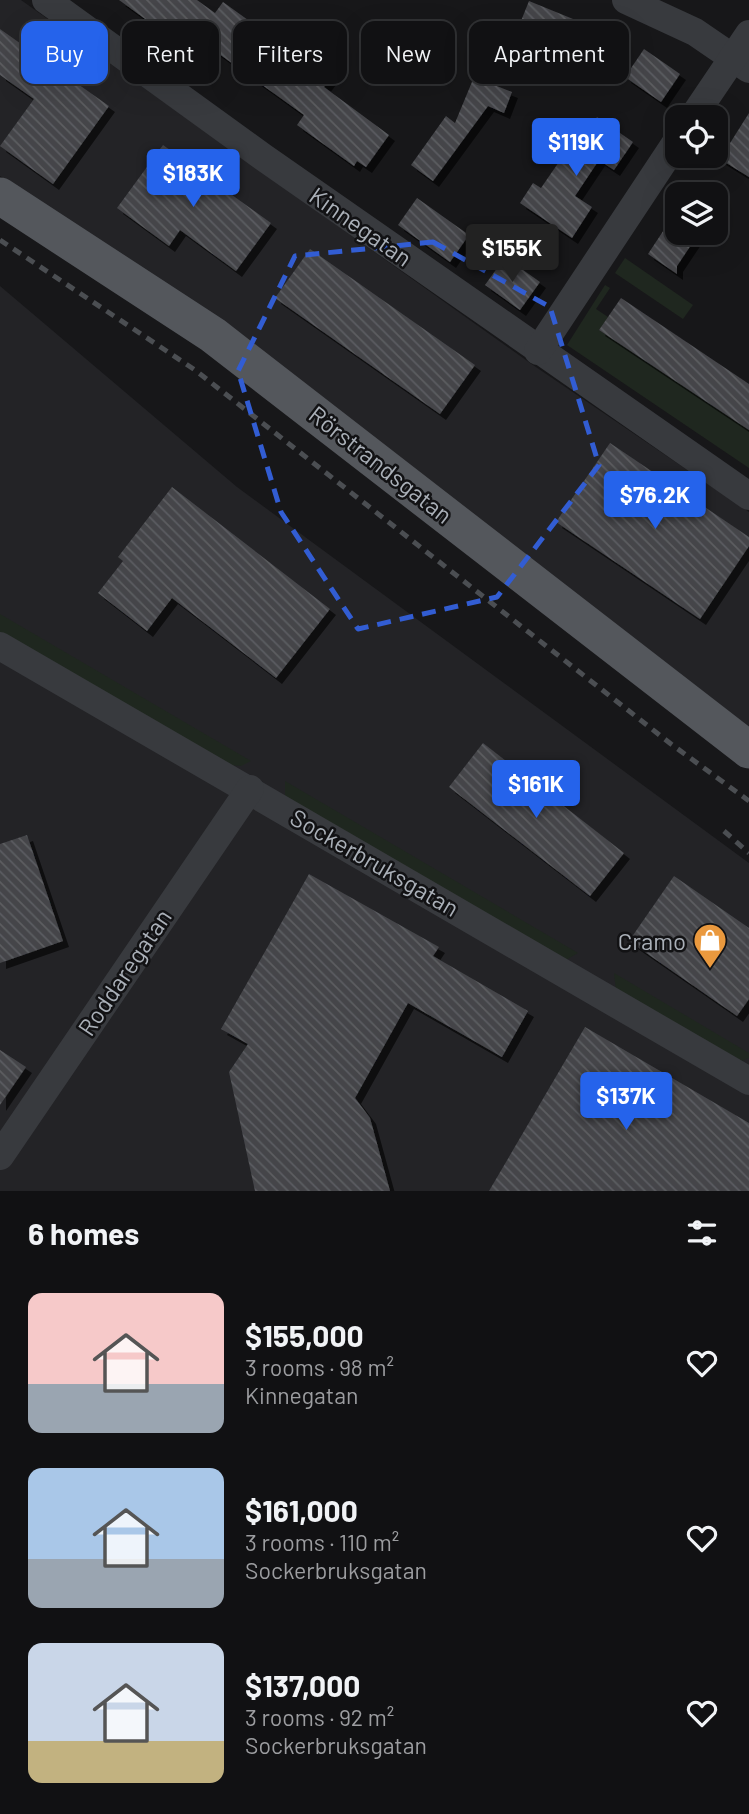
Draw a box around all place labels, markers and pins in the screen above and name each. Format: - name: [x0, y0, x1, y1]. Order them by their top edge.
- pin: $119K: [527, 118, 625, 178]
- pin: $183K: [144, 150, 242, 209]
- pin: $155K: [463, 224, 561, 284]
- pin: $76.2K: [598, 472, 712, 531]
- pin: $161K: [487, 760, 585, 820]
- shop icon: Cramo: [691, 921, 729, 970]
- place label: Cramo: [618, 926, 686, 955]
- pin: $137K: [577, 1072, 675, 1132]

